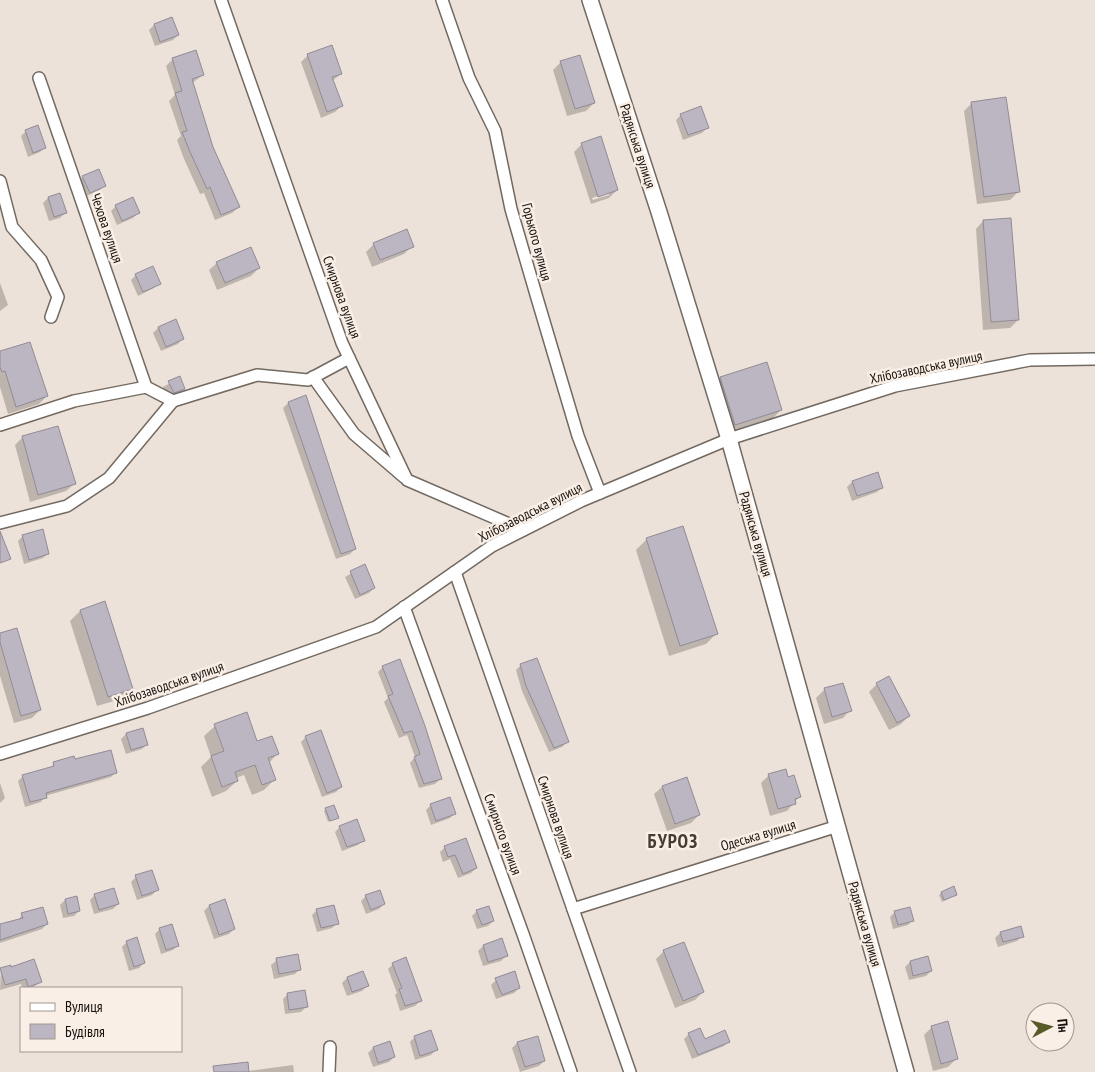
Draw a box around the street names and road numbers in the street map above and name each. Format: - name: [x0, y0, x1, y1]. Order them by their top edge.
- street label: Радянська вулиця: [616, 102, 660, 190]
- street label: Чехова вулиця: [87, 191, 127, 265]
- street label: Горького вулиця: [518, 201, 556, 283]
- street label: Смирнова вулиця: [319, 253, 365, 341]
- street label: Хлібозаводська вулиця: [868, 346, 984, 388]
- street label: Хлібозаводська вулиця: [475, 478, 585, 546]
- street label: Радянська вулиця: [735, 489, 777, 579]
- street label: Хлібозаводська вулиця: [112, 657, 226, 711]
- street label: Смирнова вулиця: [533, 773, 579, 861]
- street label: Смирного вулиця: [480, 791, 526, 877]
- street label: Одеська вулиця: [718, 815, 798, 855]
- street label: Радянська вулиця: [844, 879, 886, 969]

